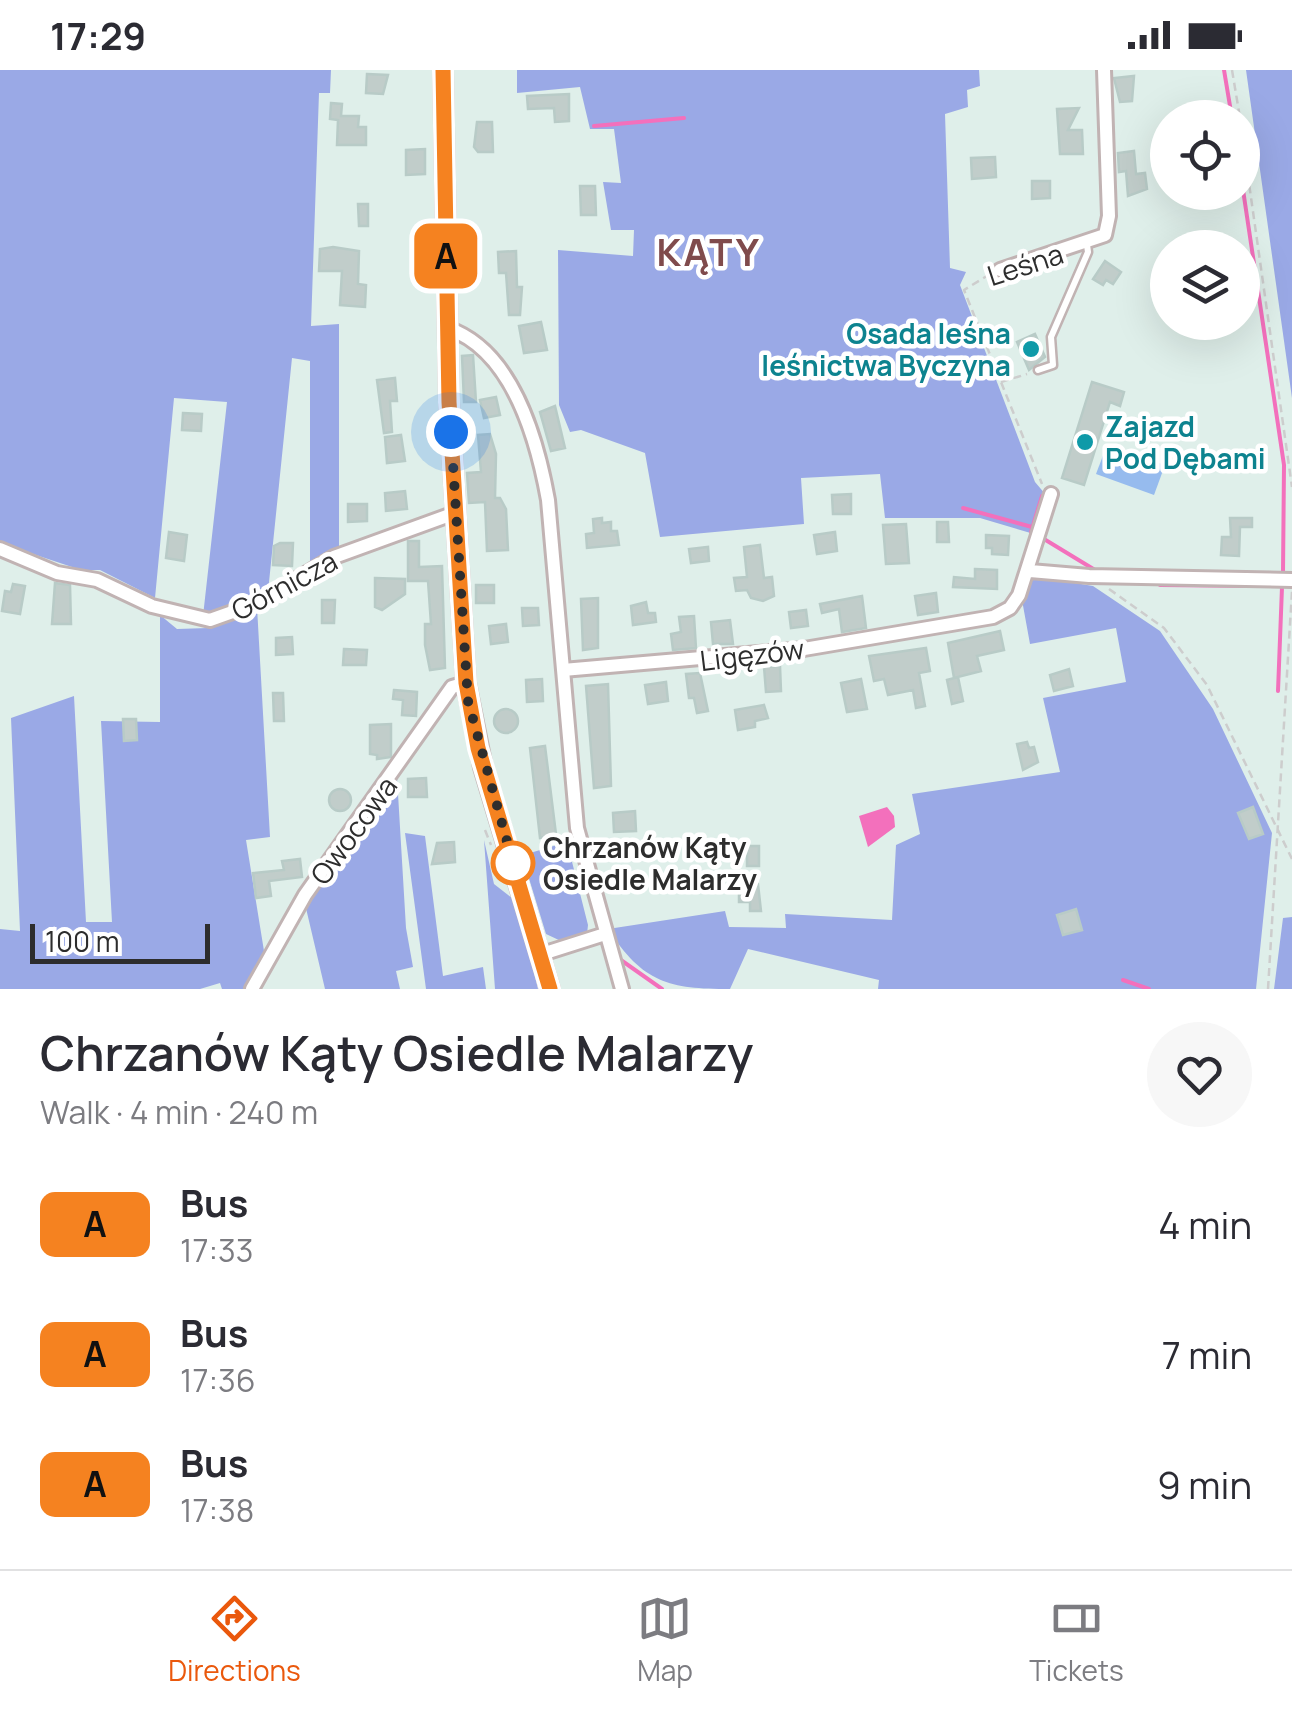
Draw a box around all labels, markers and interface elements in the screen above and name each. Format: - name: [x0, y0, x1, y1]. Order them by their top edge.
- text: 17:29: [50, 9, 146, 61]
- map controls: [1150, 100, 1260, 340]
- button: locate: [1150, 100, 1260, 210]
- line badge: A: [414, 224, 478, 288]
- district label: KĄTY: [656, 225, 762, 277]
- button: layers: [1150, 230, 1260, 340]
- text: A: [434, 232, 458, 280]
- street label: Leśna: [982, 234, 1068, 294]
- place label: Osada leśna leśnictwa Byczyna: [761, 314, 1011, 384]
- marker: Osada leśna leśnictwa Byczyna: [1020, 338, 1042, 360]
- your location: [426, 407, 476, 457]
- place label: Zajazd Pod Dębami: [1105, 407, 1266, 477]
- marker: Zajazd Pod Dębami: [1074, 431, 1096, 453]
- street label: Górnicza: [224, 541, 344, 629]
- street label: Ligęzów: [698, 629, 806, 679]
- street label: Owocowa: [301, 768, 405, 892]
- place label: Chrzanów Kąty Osiedle Malarzy: [543, 828, 757, 898]
- marker: Chrzanów Kąty Osiedle Malarzy: [492, 842, 534, 884]
- scale bar: [30, 919, 210, 964]
- text: 100 m: [45, 922, 119, 960]
- text: Chrzanów Kąty Osiedle Malarzy: [40, 1020, 753, 1085]
- button: heart: [1147, 1022, 1252, 1127]
- text: Walk · 4 min · 240 m: [40, 1090, 318, 1134]
- text: Bus: [180, 1176, 248, 1228]
- text: 4 min: [1158, 1198, 1252, 1250]
- text: A: [83, 1200, 107, 1248]
- text: 17:33: [180, 1228, 254, 1272]
- text: Bus: [180, 1306, 248, 1358]
- text: 7 min: [1162, 1328, 1252, 1380]
- text: A: [83, 1330, 107, 1378]
- text: 17:36: [180, 1358, 256, 1402]
- text: Bus: [180, 1436, 248, 1488]
- text: 9 min: [1157, 1458, 1252, 1510]
- text: A: [83, 1460, 107, 1508]
- text: 17:38: [180, 1488, 254, 1532]
- tab: Directions: [168, 1591, 301, 1689]
- tab: Map: [637, 1591, 693, 1689]
- tab: Tickets: [1029, 1591, 1124, 1689]

